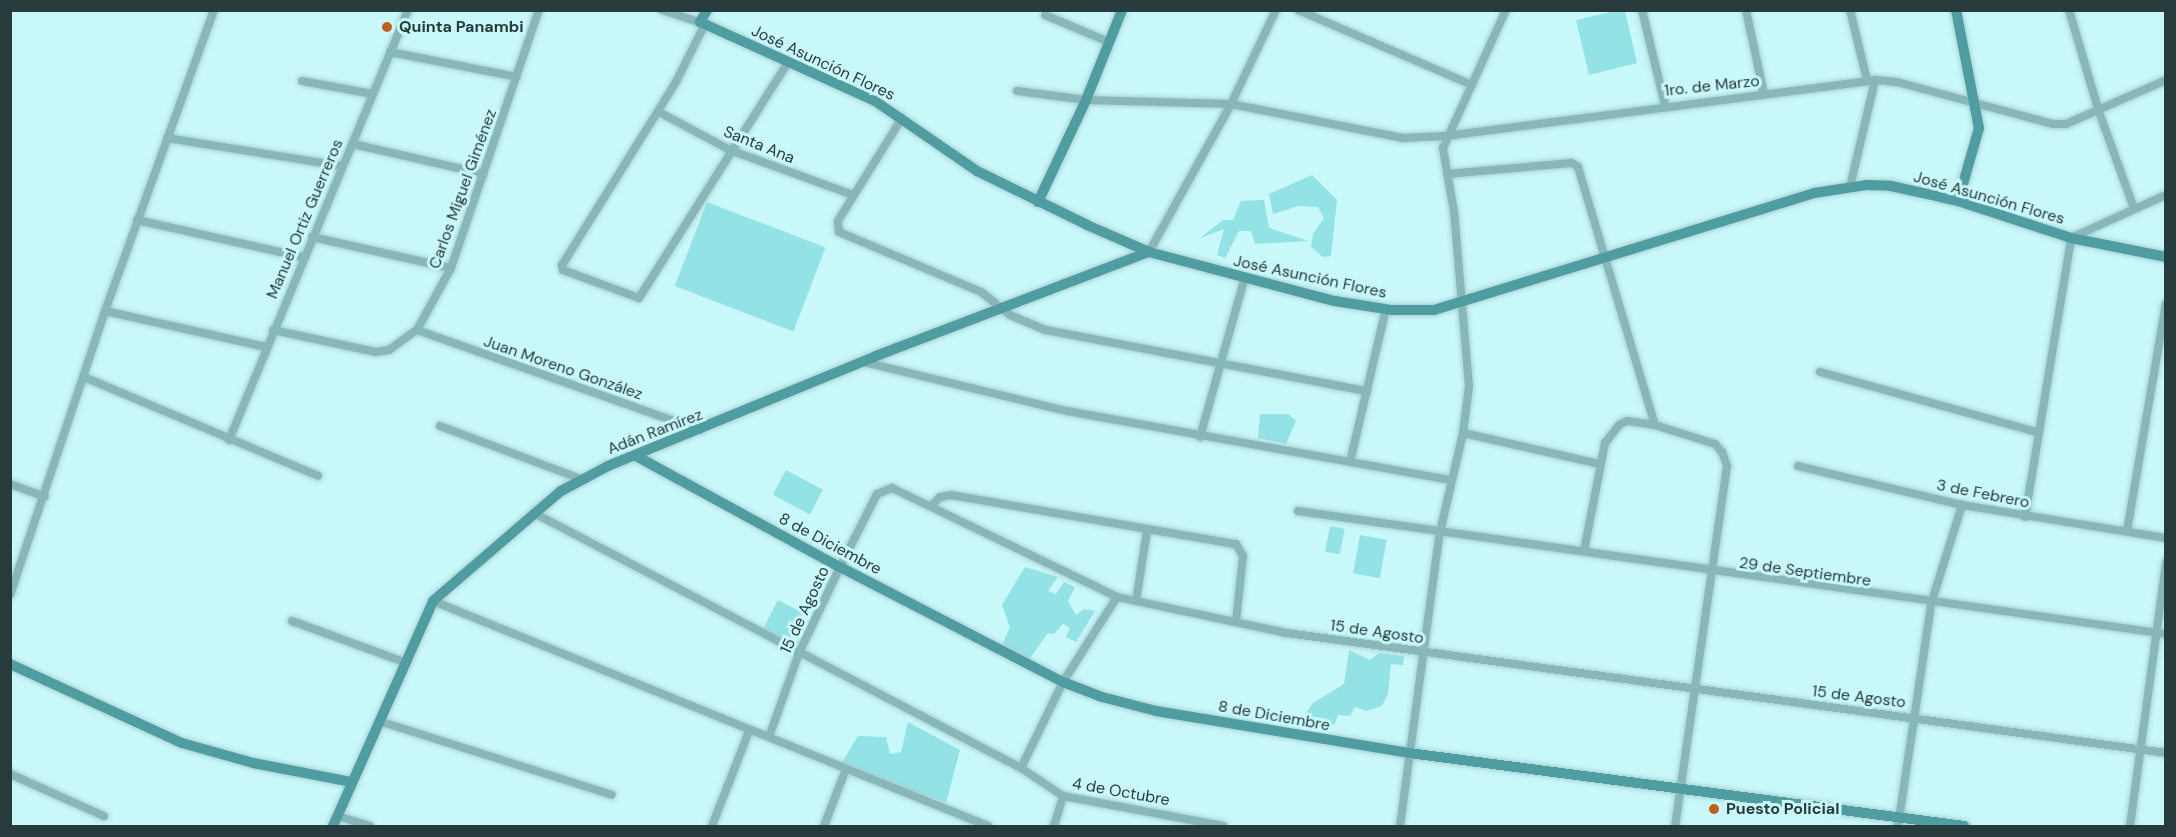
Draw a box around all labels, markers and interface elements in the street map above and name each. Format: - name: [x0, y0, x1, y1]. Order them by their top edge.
- place label: Quinta Panambi: [399, 17, 524, 37]
- marker: Quinta Panambi: [380, 20, 394, 34]
- street label: José Asunción Flores: [748, 21, 898, 105]
- street label: 1ro. de Marzo: [1663, 71, 1761, 101]
- street label: Carlos Miguel Giménez: [425, 106, 501, 272]
- street label: Santa Ana: [721, 122, 797, 168]
- street label: Manuel Ortiz Guerreros: [263, 136, 347, 302]
- street label: José Asunción Flores: [1911, 167, 2067, 229]
- street label: José Asunción Flores: [1232, 251, 1388, 303]
- street label: Juan Moreno González: [481, 332, 645, 404]
- street label: Adán Ramírez: [605, 405, 705, 459]
- street label: 3 de Febrero: [1935, 476, 2031, 512]
- street label: 8 de Diciembre: [775, 509, 885, 579]
- street label: 29 de Septiembre: [1738, 553, 1872, 591]
- street label: 15 de Agosto: [776, 563, 834, 657]
- street label: 15 de Agosto: [1329, 616, 1425, 648]
- street label: 15 de Agosto: [1811, 682, 1907, 712]
- street label: 8 de Diciembre: [1217, 697, 1331, 735]
- street label: 4 de Octubre: [1071, 774, 1171, 810]
- place label: Puesto Policial: [1726, 799, 1839, 819]
- marker: Puesto Policial: [1707, 802, 1721, 816]

